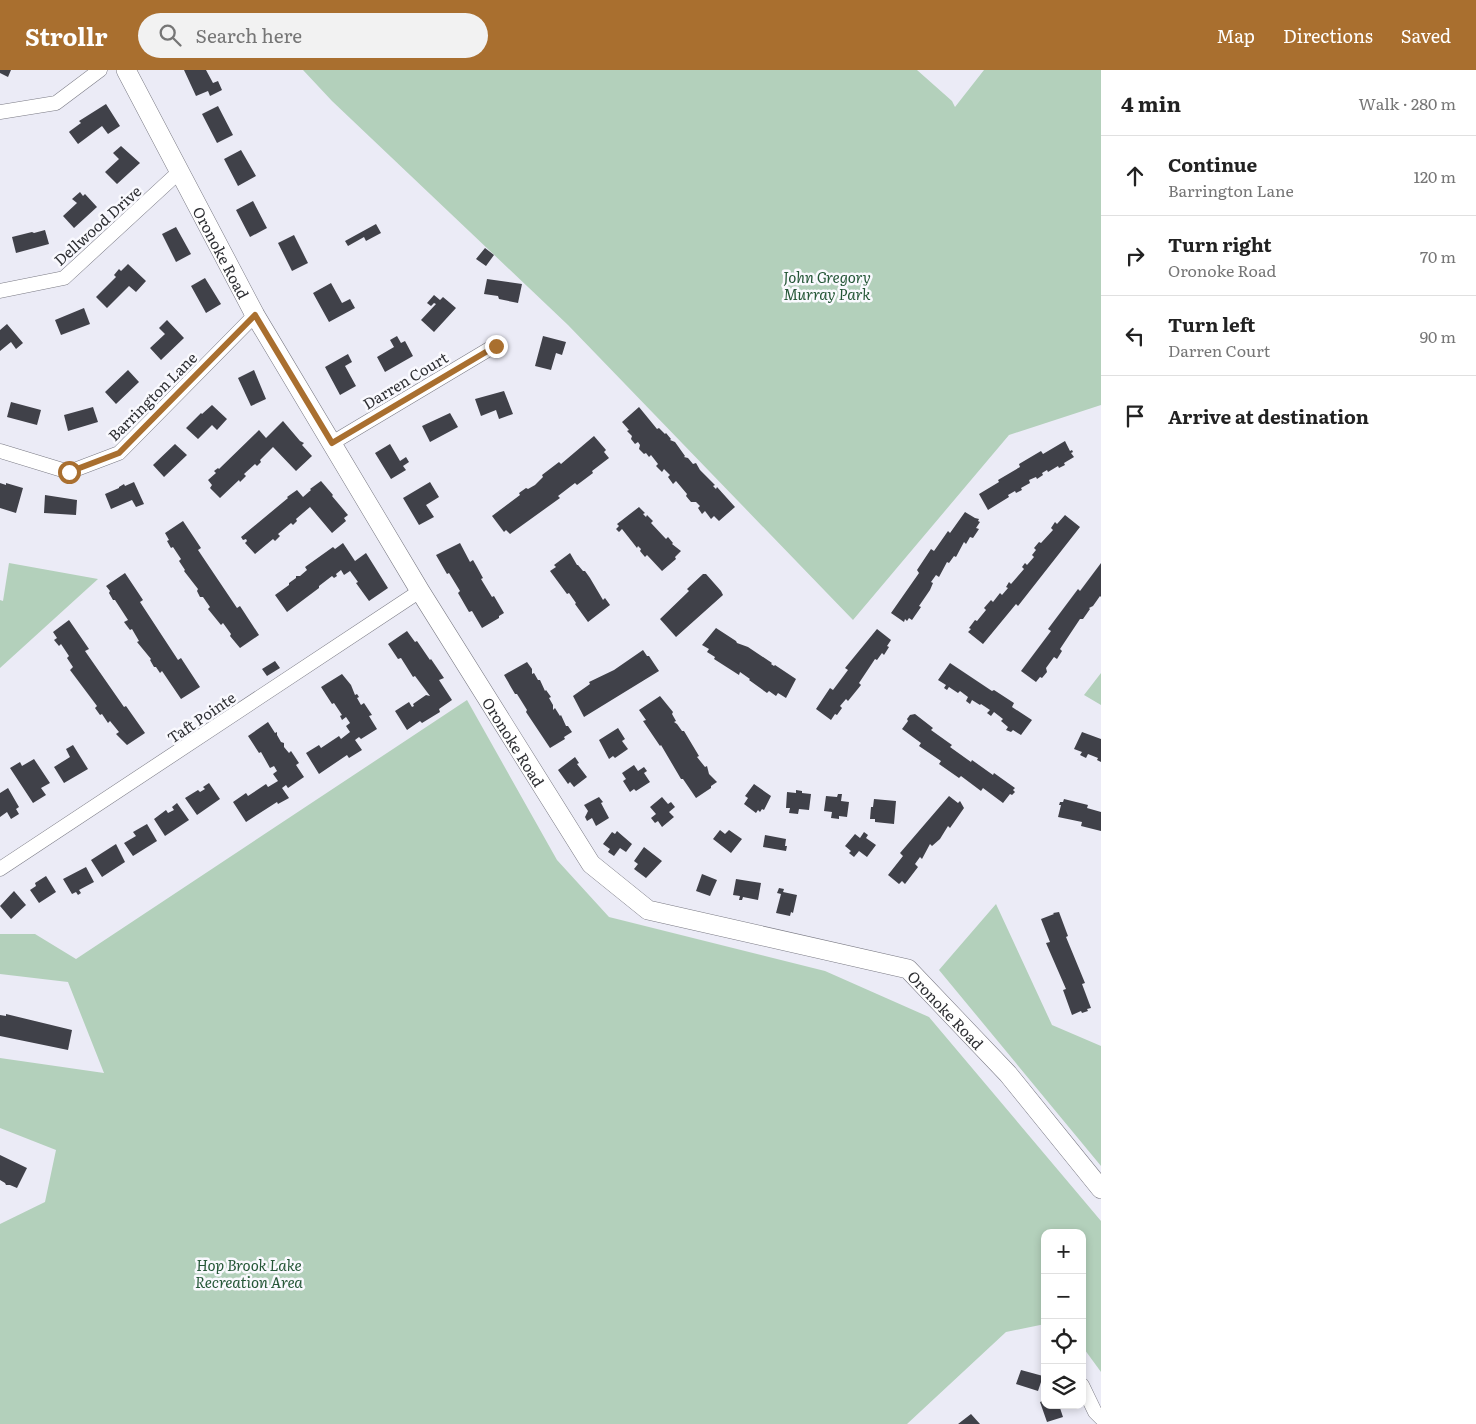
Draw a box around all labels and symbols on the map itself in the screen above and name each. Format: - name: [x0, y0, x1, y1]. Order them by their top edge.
- street label: Dellwood Drive: [48, 179, 146, 271]
- street label: Oronoke Road: [188, 202, 256, 303]
- park label: John Gregory Murray Park: [783, 265, 871, 305]
- route end: [485, 335, 508, 358]
- street label: Darren Court: [358, 345, 452, 415]
- street label: Barrington Lane: [102, 346, 202, 446]
- route start: [58, 461, 81, 484]
- street label: Taft Pointe: [162, 685, 240, 748]
- street label: Oronoke Road: [478, 692, 551, 791]
- street label: Oronoke Road: [903, 964, 990, 1054]
- park label: Hop Brook Lake Recreation Area: [195, 1253, 303, 1293]

